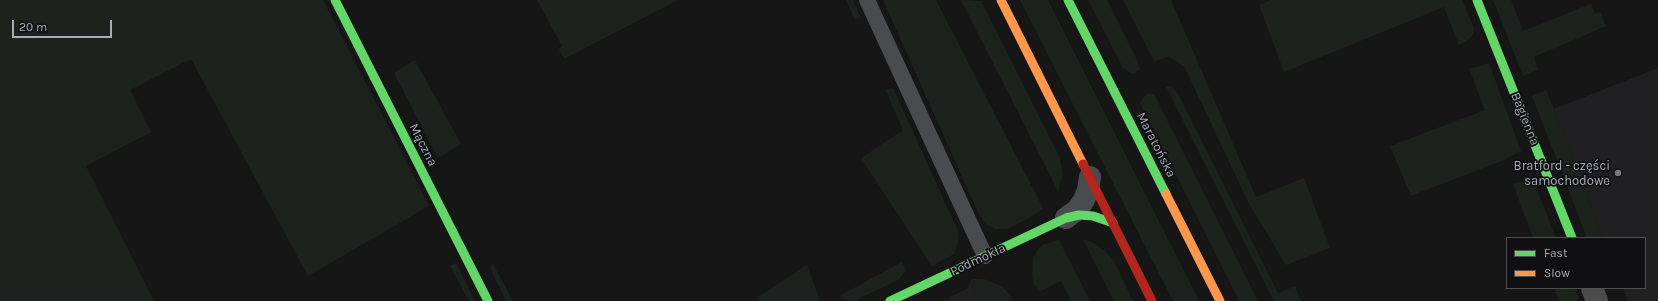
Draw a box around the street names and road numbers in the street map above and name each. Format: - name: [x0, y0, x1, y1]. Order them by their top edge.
- street label: Bagienna: [1507, 90, 1543, 148]
- street label: Maratońska: [1133, 110, 1179, 180]
- street label: Mączna: [406, 121, 440, 169]
- street label: Podmokła: [948, 240, 1008, 280]

